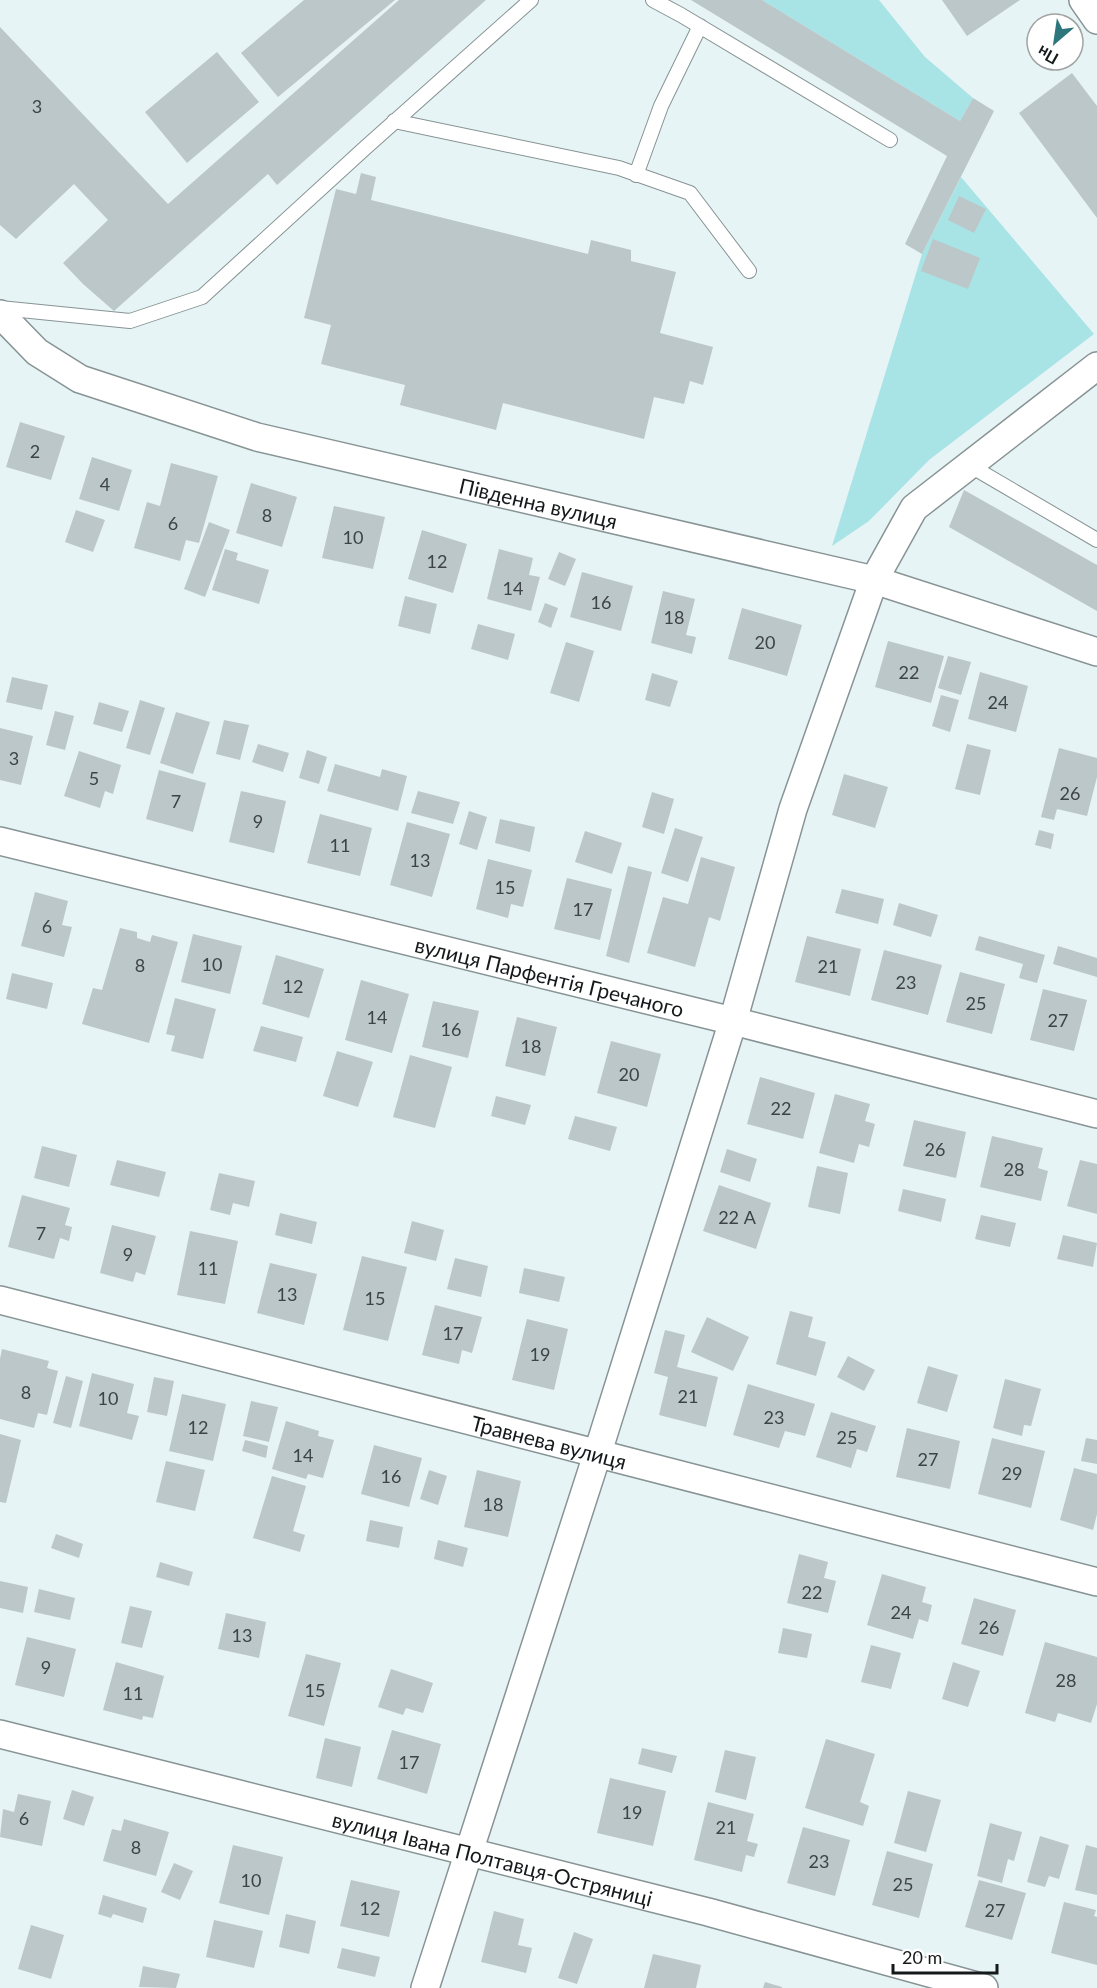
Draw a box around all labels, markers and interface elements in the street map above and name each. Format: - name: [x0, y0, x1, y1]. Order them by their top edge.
- north arrow: [1025, 12, 1085, 72]
- text: Пн: [1034, 42, 1061, 69]
- house number: 3: [32, 95, 42, 117]
- house number: 2: [30, 440, 40, 462]
- street label: Південна вулиця: [457, 472, 620, 533]
- house number: 4: [100, 473, 110, 495]
- house number: 8: [262, 504, 272, 526]
- house number: 6: [168, 512, 178, 534]
- house number: 10: [343, 526, 363, 548]
- house number: 12: [427, 550, 447, 572]
- house number: 14: [503, 577, 523, 599]
- house number: 16: [591, 591, 611, 613]
- house number: 18: [664, 606, 684, 628]
- house number: 20: [755, 631, 775, 653]
- house number: 22: [899, 661, 919, 683]
- house number: 24: [988, 691, 1008, 713]
- house number: 3: [9, 747, 19, 769]
- house number: 5: [89, 767, 99, 789]
- house number: 26: [1060, 782, 1080, 804]
- house number: 7: [171, 790, 181, 812]
- house number: 9: [253, 810, 263, 832]
- house number: 11: [330, 834, 350, 856]
- house number: 13: [410, 849, 430, 871]
- house number: 15: [495, 876, 515, 898]
- house number: 17: [573, 898, 593, 920]
- house number: 6: [42, 915, 52, 937]
- street label: вулиця Парфентія Гречаного: [413, 931, 687, 1021]
- house number: 10: [202, 953, 222, 975]
- house number: 8: [135, 954, 145, 976]
- house number: 21: [818, 955, 838, 977]
- house number: 23: [896, 971, 916, 993]
- house number: 12: [283, 975, 303, 997]
- house number: 25: [966, 992, 986, 1014]
- house number: 14: [367, 1006, 387, 1028]
- house number: 27: [1048, 1009, 1068, 1031]
- house number: 16: [441, 1018, 461, 1040]
- house number: 18: [521, 1035, 541, 1057]
- house number: 20: [619, 1063, 639, 1085]
- house number: 22: [771, 1097, 791, 1119]
- house number: 26: [925, 1138, 945, 1160]
- house number: 28: [1004, 1158, 1024, 1180]
- house number: 22 А: [718, 1206, 757, 1228]
- house number: 7: [36, 1222, 46, 1244]
- house number: 9: [123, 1243, 133, 1265]
- house number: 11: [198, 1257, 218, 1279]
- house number: 13: [277, 1283, 297, 1305]
- house number: 15: [365, 1287, 385, 1309]
- house number: 17: [443, 1322, 463, 1344]
- house number: 19: [530, 1343, 550, 1365]
- house number: 8: [21, 1381, 31, 1403]
- house number: 21: [678, 1385, 698, 1407]
- house number: 10: [98, 1387, 118, 1409]
- house number: 23: [764, 1406, 784, 1428]
- street label: Травнева вулиця: [469, 1409, 629, 1473]
- house number: 12: [188, 1416, 208, 1438]
- house number: 25: [837, 1426, 857, 1448]
- house number: 14: [293, 1444, 313, 1466]
- house number: 27: [918, 1448, 938, 1470]
- house number: 29: [1002, 1462, 1022, 1484]
- house number: 16: [381, 1465, 401, 1487]
- house number: 18: [483, 1493, 503, 1515]
- house number: 22: [802, 1581, 822, 1603]
- house number: 24: [891, 1601, 911, 1623]
- house number: 26: [979, 1616, 999, 1638]
- house number: 13: [232, 1624, 252, 1646]
- house number: 9: [41, 1656, 51, 1678]
- house number: 28: [1056, 1669, 1076, 1691]
- house number: 15: [305, 1679, 325, 1701]
- house number: 11: [123, 1682, 143, 1704]
- house number: 17: [399, 1751, 419, 1773]
- house number: 19: [622, 1801, 642, 1823]
- street label: вулиця Івана Полтавця-Остряниці: [330, 1806, 655, 1910]
- house number: 6: [19, 1807, 29, 1829]
- house number: 21: [716, 1816, 736, 1838]
- house number: 8: [131, 1836, 141, 1858]
- house number: 23: [809, 1850, 829, 1872]
- house number: 10: [241, 1869, 261, 1891]
- house number: 25: [893, 1873, 913, 1895]
- house number: 12: [360, 1897, 380, 1919]
- house number: 27: [985, 1899, 1005, 1921]
- scale bar: [893, 1937, 996, 1975]
- text: 20 m: [902, 1946, 942, 1968]

